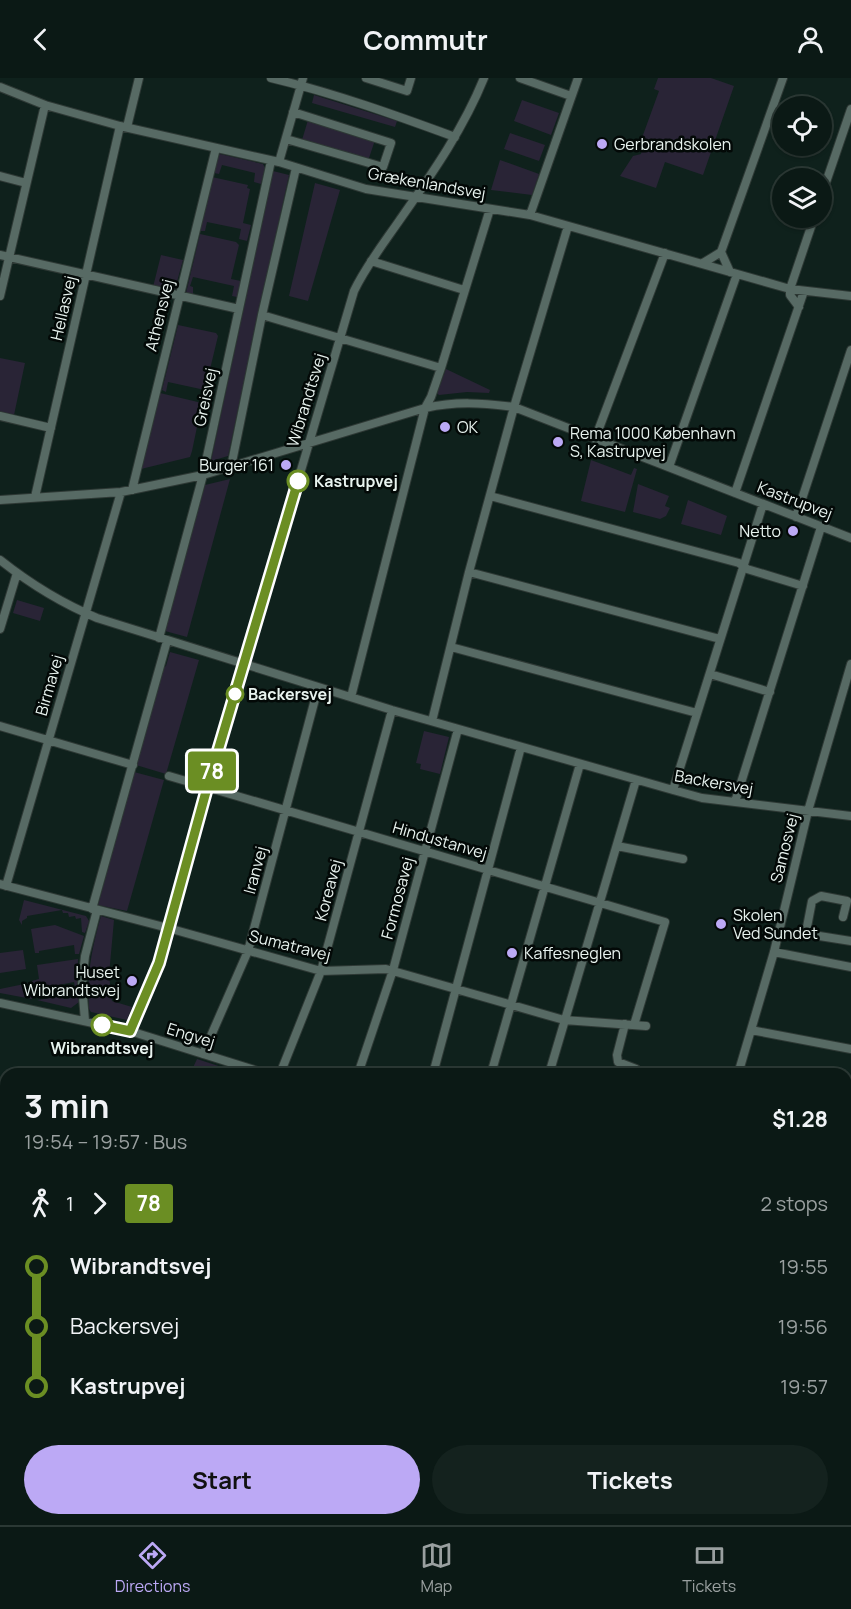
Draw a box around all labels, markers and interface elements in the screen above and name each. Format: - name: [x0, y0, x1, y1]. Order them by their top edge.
- text: Commutr: [363, 21, 488, 58]
- icon: back: [24, 23, 57, 56]
- icon: person: [794, 23, 827, 56]
- map controls: [772, 96, 832, 228]
- button: locate: [772, 96, 832, 156]
- place label: Gerbrandskolen: [614, 133, 731, 155]
- marker: Gerbrandskolen: [595, 137, 609, 151]
- street label: Grækenlandsvej: [366, 162, 488, 204]
- button: layers: [772, 168, 832, 228]
- street label: Hellasvej: [45, 273, 81, 343]
- street label: Athensvej: [139, 277, 179, 353]
- street label: Wibrandtsvej: [281, 351, 331, 449]
- street label: Greisvej: [188, 366, 222, 428]
- place label: OK: [457, 416, 479, 438]
- marker: OK: [438, 420, 452, 434]
- place label: Rema 1000 København S, Kastrupvej: [570, 422, 736, 462]
- marker: Rema 1000 København S, Kastrupvej: [551, 435, 565, 449]
- place label: Burger 161: [199, 454, 274, 476]
- marker: Burger 161: [279, 458, 293, 472]
- marker: Kastrupvej: [287, 470, 309, 492]
- place label: Kastrupvej: [314, 470, 398, 492]
- street label: Kastrupvej: [754, 476, 836, 524]
- place label: Netto: [739, 520, 781, 542]
- marker: Netto: [786, 524, 800, 538]
- street label: Birmavej: [30, 652, 68, 718]
- place label: Backersvej: [248, 683, 332, 705]
- marker: Backersvej: [226, 685, 244, 703]
- line badge: 78: [185, 752, 239, 790]
- text: 78: [200, 757, 224, 785]
- street label: Backersvej: [673, 764, 755, 800]
- street label: Samosvej: [765, 811, 803, 885]
- street label: Hindustanvej: [390, 816, 490, 864]
- street label: Iranvej: [238, 844, 272, 896]
- street label: Formosavej: [375, 855, 419, 941]
- street label: Koreavej: [309, 857, 347, 923]
- place label: Skolen Ved Sundet: [733, 904, 818, 944]
- marker: Skolen Ved Sundet: [714, 917, 728, 931]
- street label: Sumatravej: [247, 924, 333, 966]
- place label: Kaffesneglen: [524, 942, 621, 964]
- marker: Kaffesneglen: [505, 946, 519, 960]
- place label: Huset Wibrandtsvej: [23, 961, 120, 1001]
- marker: Huset Wibrandtsvej: [125, 974, 139, 988]
- marker: Wibrandtsvej: [91, 1014, 113, 1036]
- street label: Engvej: [164, 1017, 218, 1053]
- place label: Wibrandtsvej: [51, 1037, 153, 1059]
- text: 3 min: [24, 1083, 109, 1128]
- text: $1.28: [772, 1104, 828, 1134]
- text: 19:54 – 19:57 · Bus: [24, 1128, 187, 1155]
- icon: walk: [24, 1187, 57, 1220]
- icon: forward: [83, 1187, 116, 1220]
- text: 78: [137, 1189, 161, 1217]
- text: 1: [66, 1190, 74, 1217]
- text: 2 stops: [760, 1190, 828, 1217]
- text: Wibrandtsvej: [70, 1251, 211, 1281]
- text: 19:55: [779, 1253, 828, 1280]
- text: Backersvej: [70, 1311, 179, 1341]
- text: 19:56: [778, 1313, 828, 1340]
- text: Kastrupvej: [70, 1371, 185, 1401]
- text: 19:57: [780, 1373, 828, 1400]
- button: Start: [24, 1445, 420, 1514]
- button: Tickets: [432, 1445, 828, 1514]
- tab: Directions: [115, 1539, 190, 1597]
- tab: Map: [420, 1539, 453, 1597]
- tab: Tickets: [682, 1539, 736, 1597]

